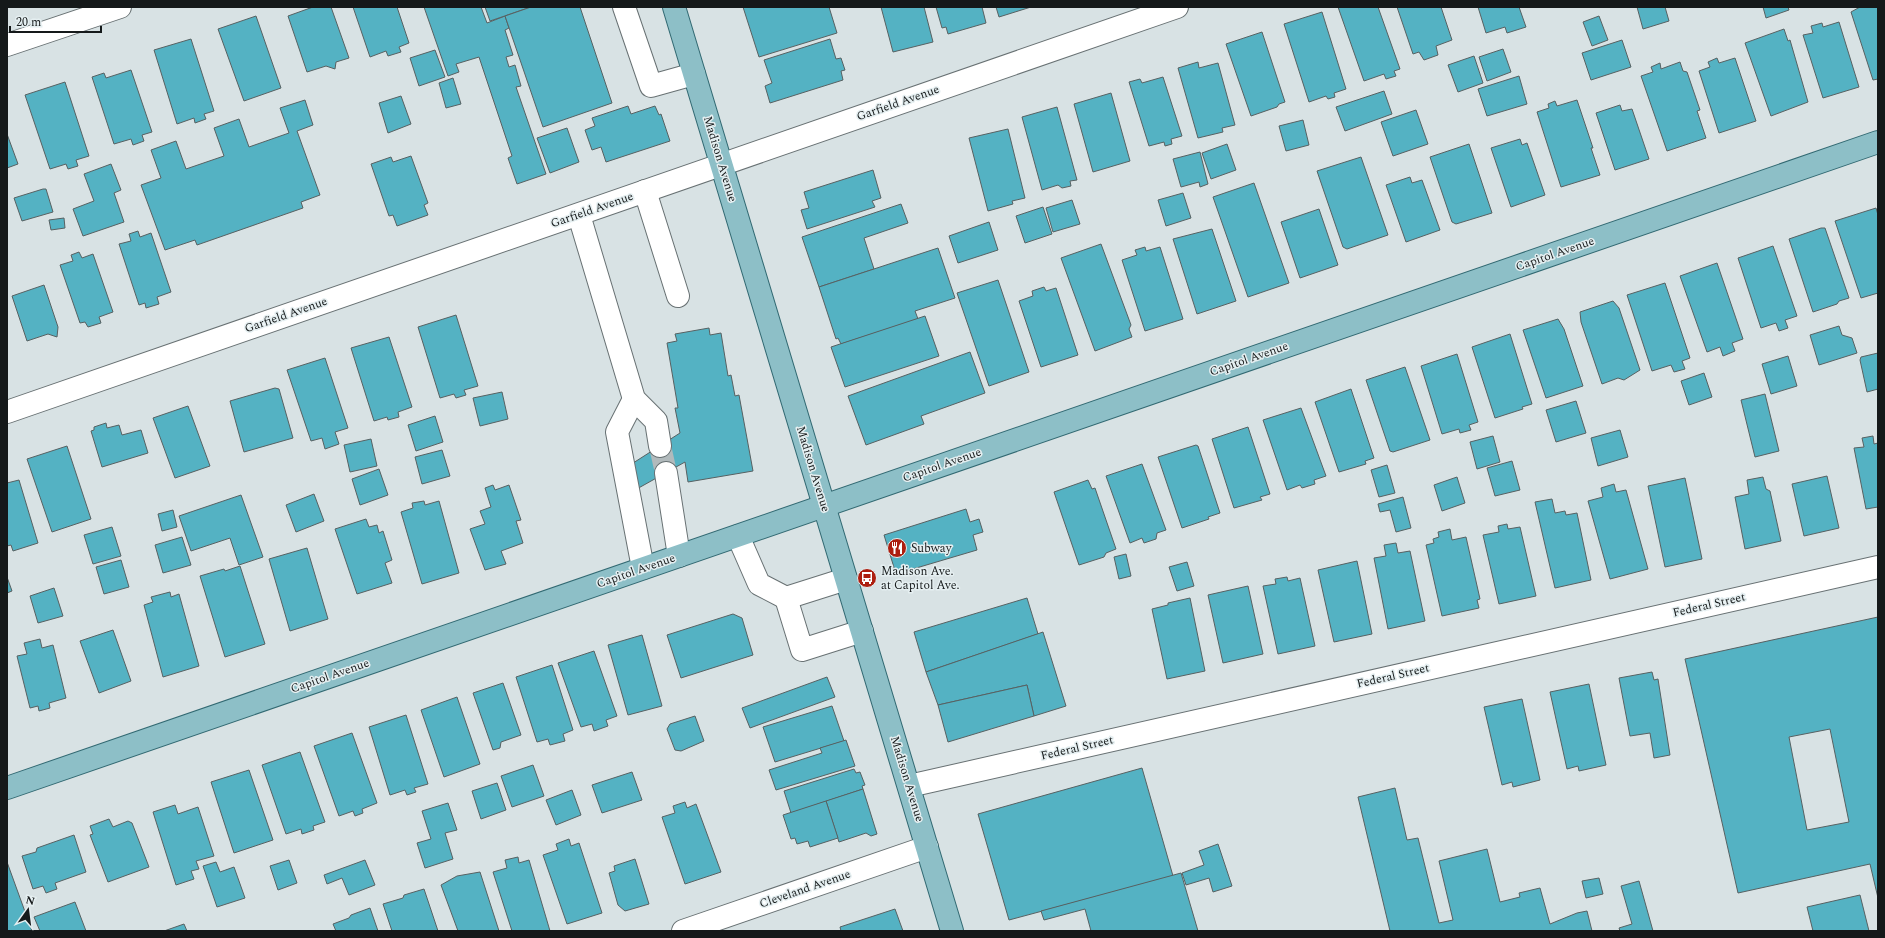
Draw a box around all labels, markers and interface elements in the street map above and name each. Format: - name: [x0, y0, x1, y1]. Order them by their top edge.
- scale bar: [10, 8, 101, 34]
- text: 20 m: [16, 13, 41, 32]
- street label: Garfield Avenue: [854, 80, 942, 126]
- street label: Madison Avenue: [698, 114, 742, 205]
- street label: Garfield Avenue: [548, 187, 636, 233]
- street label: Capitol Avenue: [1513, 232, 1597, 276]
- street label: Garfield Avenue: [242, 292, 330, 338]
- street label: Capitol Avenue: [1207, 337, 1291, 381]
- street label: Madison Avenue: [791, 424, 835, 515]
- street label: Capitol Avenue: [900, 443, 984, 487]
- restaurant icon: Subway: [886, 537, 908, 559]
- place label: Subway: [911, 539, 953, 558]
- street label: Capitol Avenue: [594, 549, 678, 593]
- place label: Madison Ave. at Capitol Ave.: [881, 562, 959, 595]
- bus stop icon: Madison Ave. at Capitol Ave.: [856, 567, 878, 589]
- street label: Federal Street: [1671, 587, 1747, 623]
- street label: Capitol Avenue: [288, 654, 372, 698]
- street label: Federal Street: [1355, 658, 1431, 694]
- street label: Federal Street: [1039, 730, 1115, 766]
- street label: Madison Avenue: [885, 734, 929, 825]
- street label: Cleveland Avenue: [757, 864, 853, 914]
- north arrow: [8, 890, 48, 930]
- text: N: [24, 891, 37, 910]

